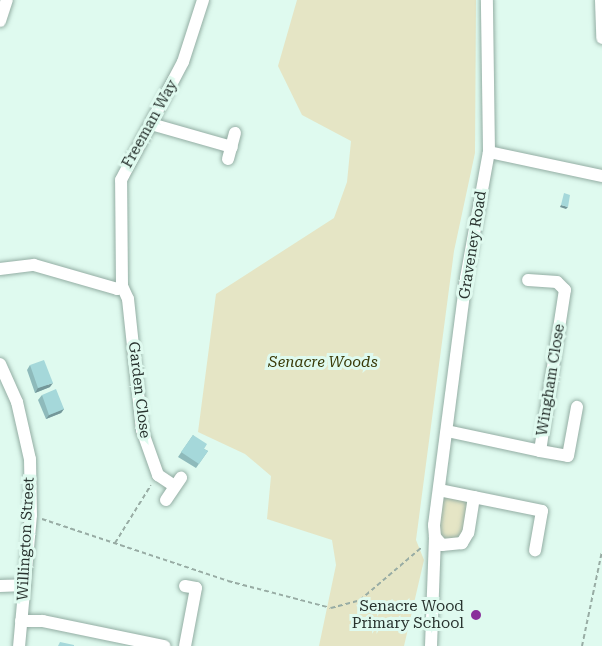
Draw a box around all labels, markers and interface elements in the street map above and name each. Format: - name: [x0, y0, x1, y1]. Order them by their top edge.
- street label: Freeman Way: [118, 77, 182, 171]
- street label: Graveney Road: [456, 190, 490, 300]
- street label: Wingham Close: [533, 323, 569, 437]
- street label: Garden Close: [124, 341, 154, 439]
- park label: Senacre Woods: [268, 354, 378, 372]
- street label: Willington Street: [14, 477, 38, 601]
- place label: Senacre Wood Primary School: [352, 597, 464, 632]
- marker: Senacre Wood Primary School: [469, 608, 483, 622]

